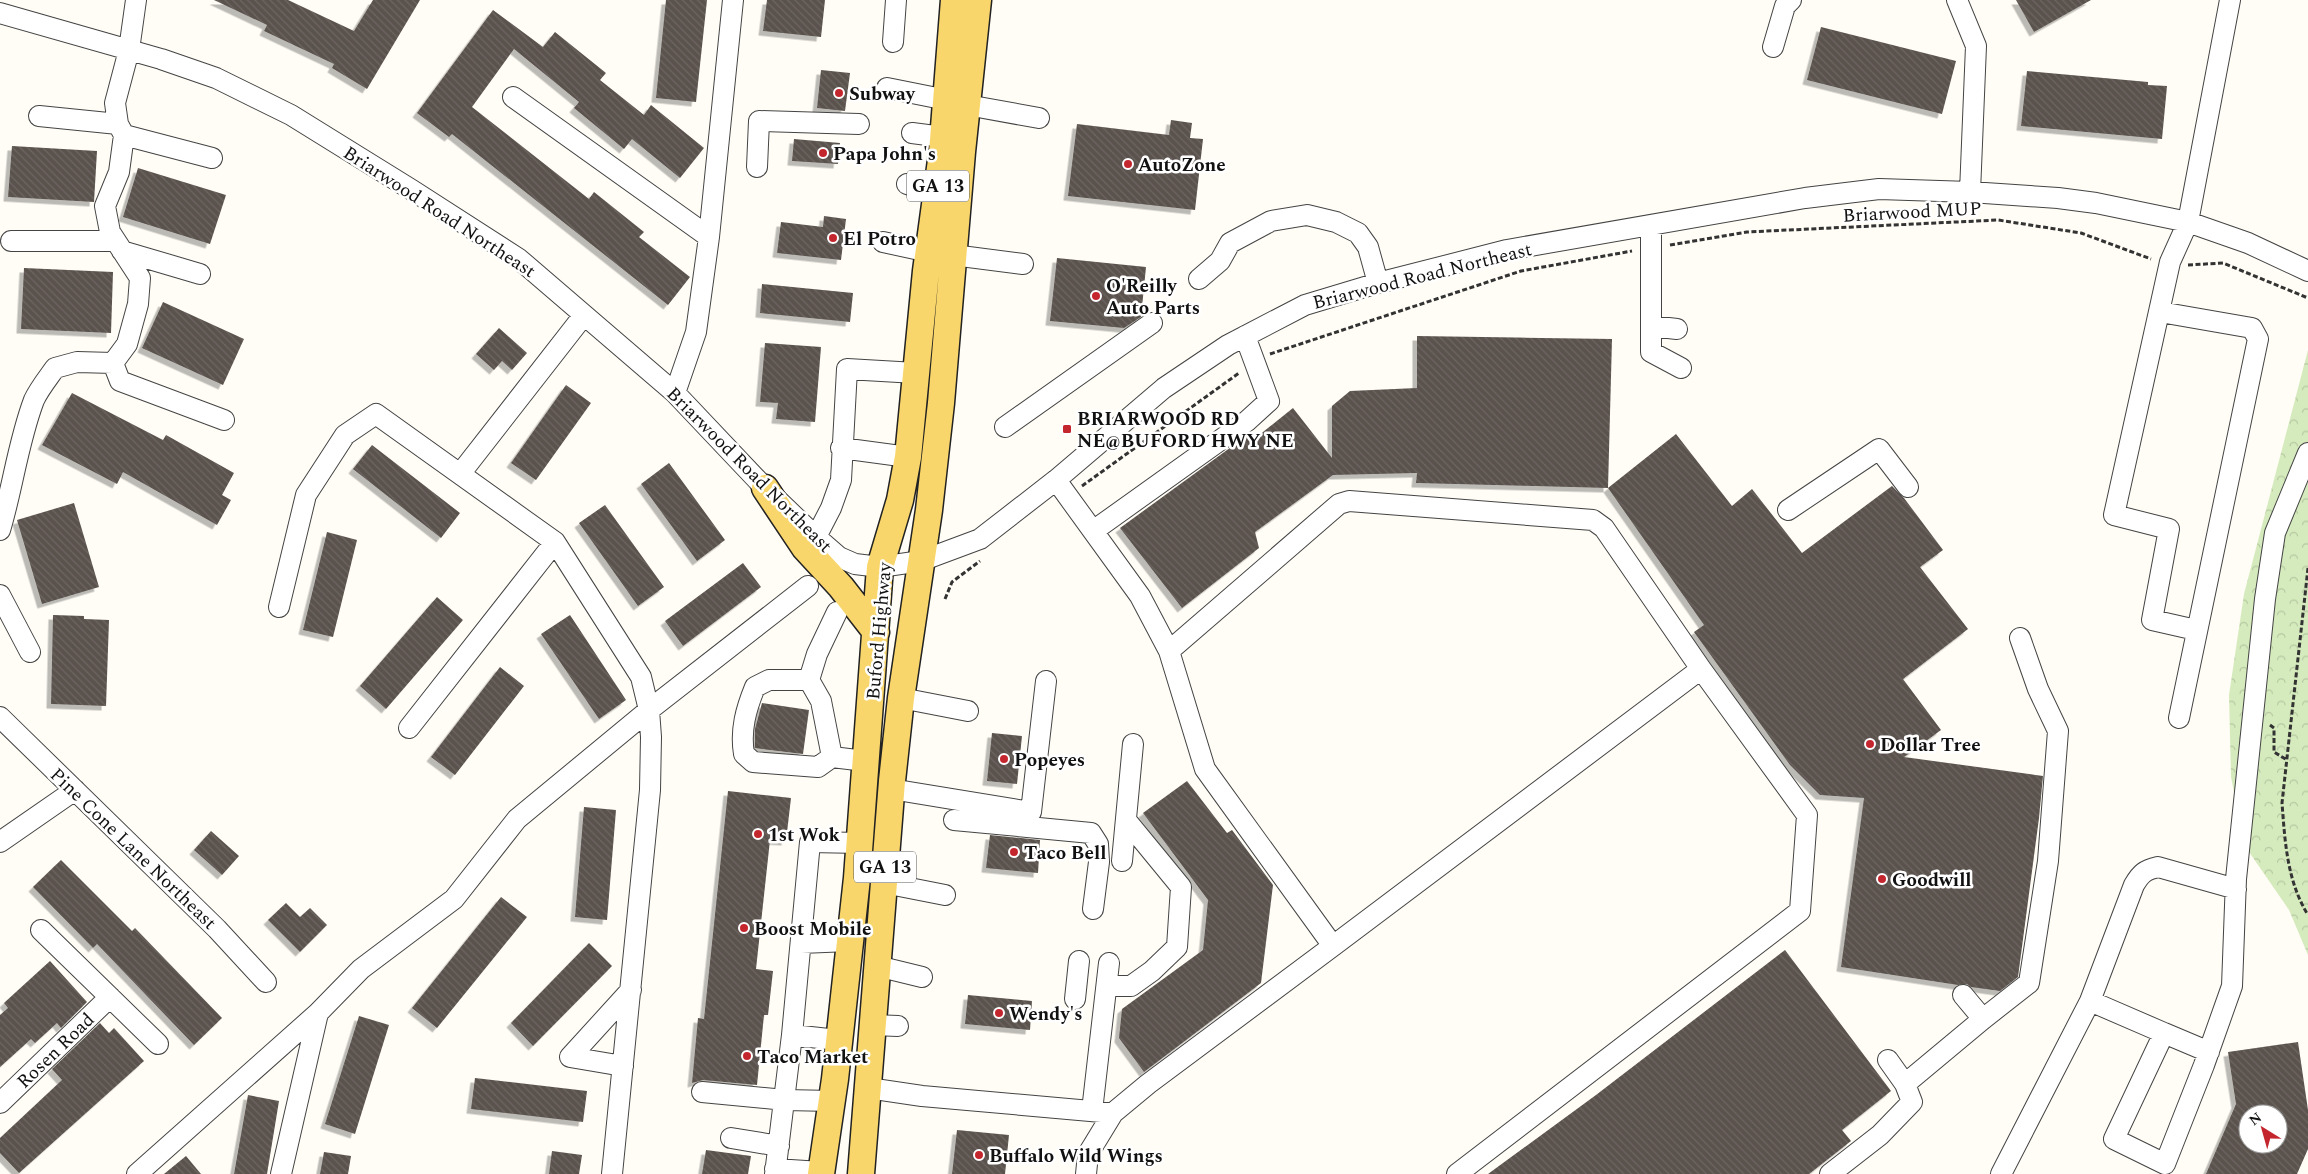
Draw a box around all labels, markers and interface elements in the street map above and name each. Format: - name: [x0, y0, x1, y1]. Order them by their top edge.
- place label: Subway: [849, 80, 916, 109]
- marker: Subway: [833, 87, 845, 99]
- street label: Briarwood Road Northeast: [337, 139, 542, 286]
- place label: Papa John's: [833, 140, 936, 169]
- marker: Papa John's: [817, 147, 829, 159]
- place label: AutoZone: [1138, 151, 1226, 180]
- marker: AutoZone: [1122, 158, 1134, 170]
- road number: GA 13: [907, 170, 969, 202]
- street label: Briarwood MUP: [1842, 194, 1982, 231]
- place label: El Potro: [843, 225, 916, 254]
- marker: El Potro: [827, 232, 839, 244]
- street label: Briarwood Road Northeast: [1310, 235, 1535, 318]
- place label: O'Reilly Auto Parts: [1106, 272, 1200, 323]
- marker: O'Reilly Auto Parts: [1090, 290, 1102, 302]
- street label: Briarwood Road Northeast: [659, 380, 839, 560]
- place label: BRIARWOOD RD NE@BUFORD HWY NE: [1077, 405, 1294, 456]
- marker: BRIARWOOD RD NE@BUFORD HWY NE: [1061, 423, 1073, 435]
- street label: Buford Highway: [859, 560, 900, 701]
- place label: Dollar Tree: [1880, 731, 1981, 760]
- marker: Dollar Tree: [1864, 738, 1876, 750]
- place label: Popeyes: [1014, 746, 1085, 775]
- marker: Popeyes: [998, 753, 1010, 765]
- street label: Pine Cone Lane Northeast: [43, 761, 223, 937]
- place label: 1st Wok: [768, 821, 841, 850]
- marker: 1st Wok: [752, 828, 764, 840]
- place label: Taco Bell: [1024, 839, 1106, 868]
- marker: Taco Bell: [1008, 846, 1020, 858]
- road number: GA 13: [854, 852, 916, 882]
- place label: Goodwill: [1892, 866, 1972, 895]
- marker: Goodwill: [1876, 873, 1888, 885]
- place label: Boost Mobile: [754, 915, 871, 944]
- marker: Boost Mobile: [738, 922, 750, 934]
- place label: Wendy's: [1009, 1000, 1083, 1029]
- street label: Rosen Road: [10, 1006, 102, 1096]
- marker: Wendy's: [993, 1007, 1005, 1019]
- place label: Taco Market: [757, 1043, 868, 1072]
- marker: Taco Market: [741, 1050, 753, 1062]
- north arrow: [2238, 1104, 2288, 1154]
- text: N: [2245, 1107, 2266, 1131]
- place label: Buffalo Wild Wings: [989, 1142, 1163, 1171]
- marker: Buffalo Wild Wings: [973, 1149, 985, 1161]

